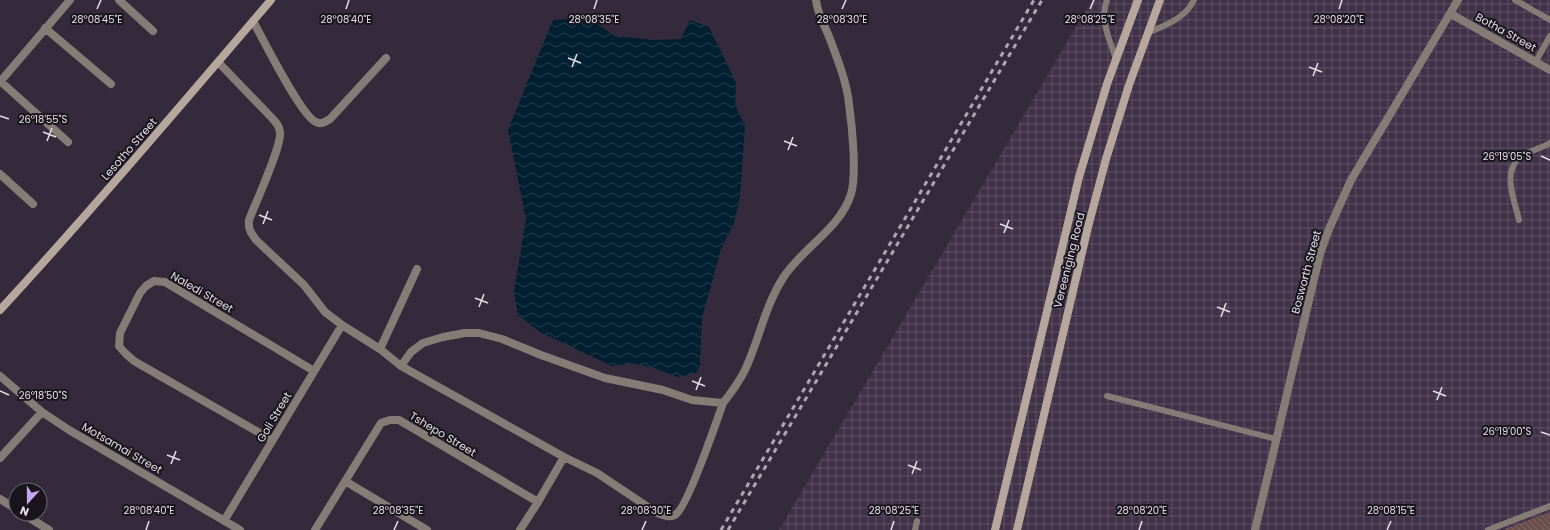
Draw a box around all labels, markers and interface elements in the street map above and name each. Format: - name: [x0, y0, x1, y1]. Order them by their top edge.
- street label: Botha Street: [1473, 9, 1539, 55]
- text: 28°08'45"E: [72, 12, 122, 27]
- text: 28°08'40"E: [321, 12, 371, 27]
- text: 28°08'35"E: [569, 12, 619, 27]
- text: 28°08'30"E: [817, 12, 867, 27]
- text: 28°08'25"E: [1065, 12, 1115, 27]
- text: 28°08'20"E: [1314, 12, 1364, 27]
- text: 26°18'55"S: [19, 112, 67, 127]
- street label: Lesotho Street: [98, 114, 160, 184]
- text: 26°19'05"S: [1483, 149, 1531, 164]
- street label: Vereeniging Road: [1049, 211, 1089, 309]
- street label: Bosworth Street: [1287, 228, 1325, 316]
- street label: Naledi Street: [168, 268, 236, 316]
- text: 26°18'50"S: [19, 388, 67, 403]
- street label: Goli Street: [253, 389, 295, 445]
- street label: Tshepo Street: [407, 408, 479, 460]
- street label: Motsamai Street: [79, 418, 165, 478]
- text: 26°19'00"S: [1483, 424, 1531, 439]
- north arrow: [8, 482, 48, 522]
- text: N: [18, 502, 31, 520]
- text: 28°08'40"E: [124, 503, 174, 518]
- text: 28°08'35"E: [373, 503, 423, 518]
- text: 28°08'30"E: [621, 503, 671, 518]
- text: 28°08'25"E: [869, 503, 919, 518]
- text: 28°08'20"E: [1117, 503, 1167, 518]
- text: 28°08'15"E: [1367, 503, 1415, 518]

